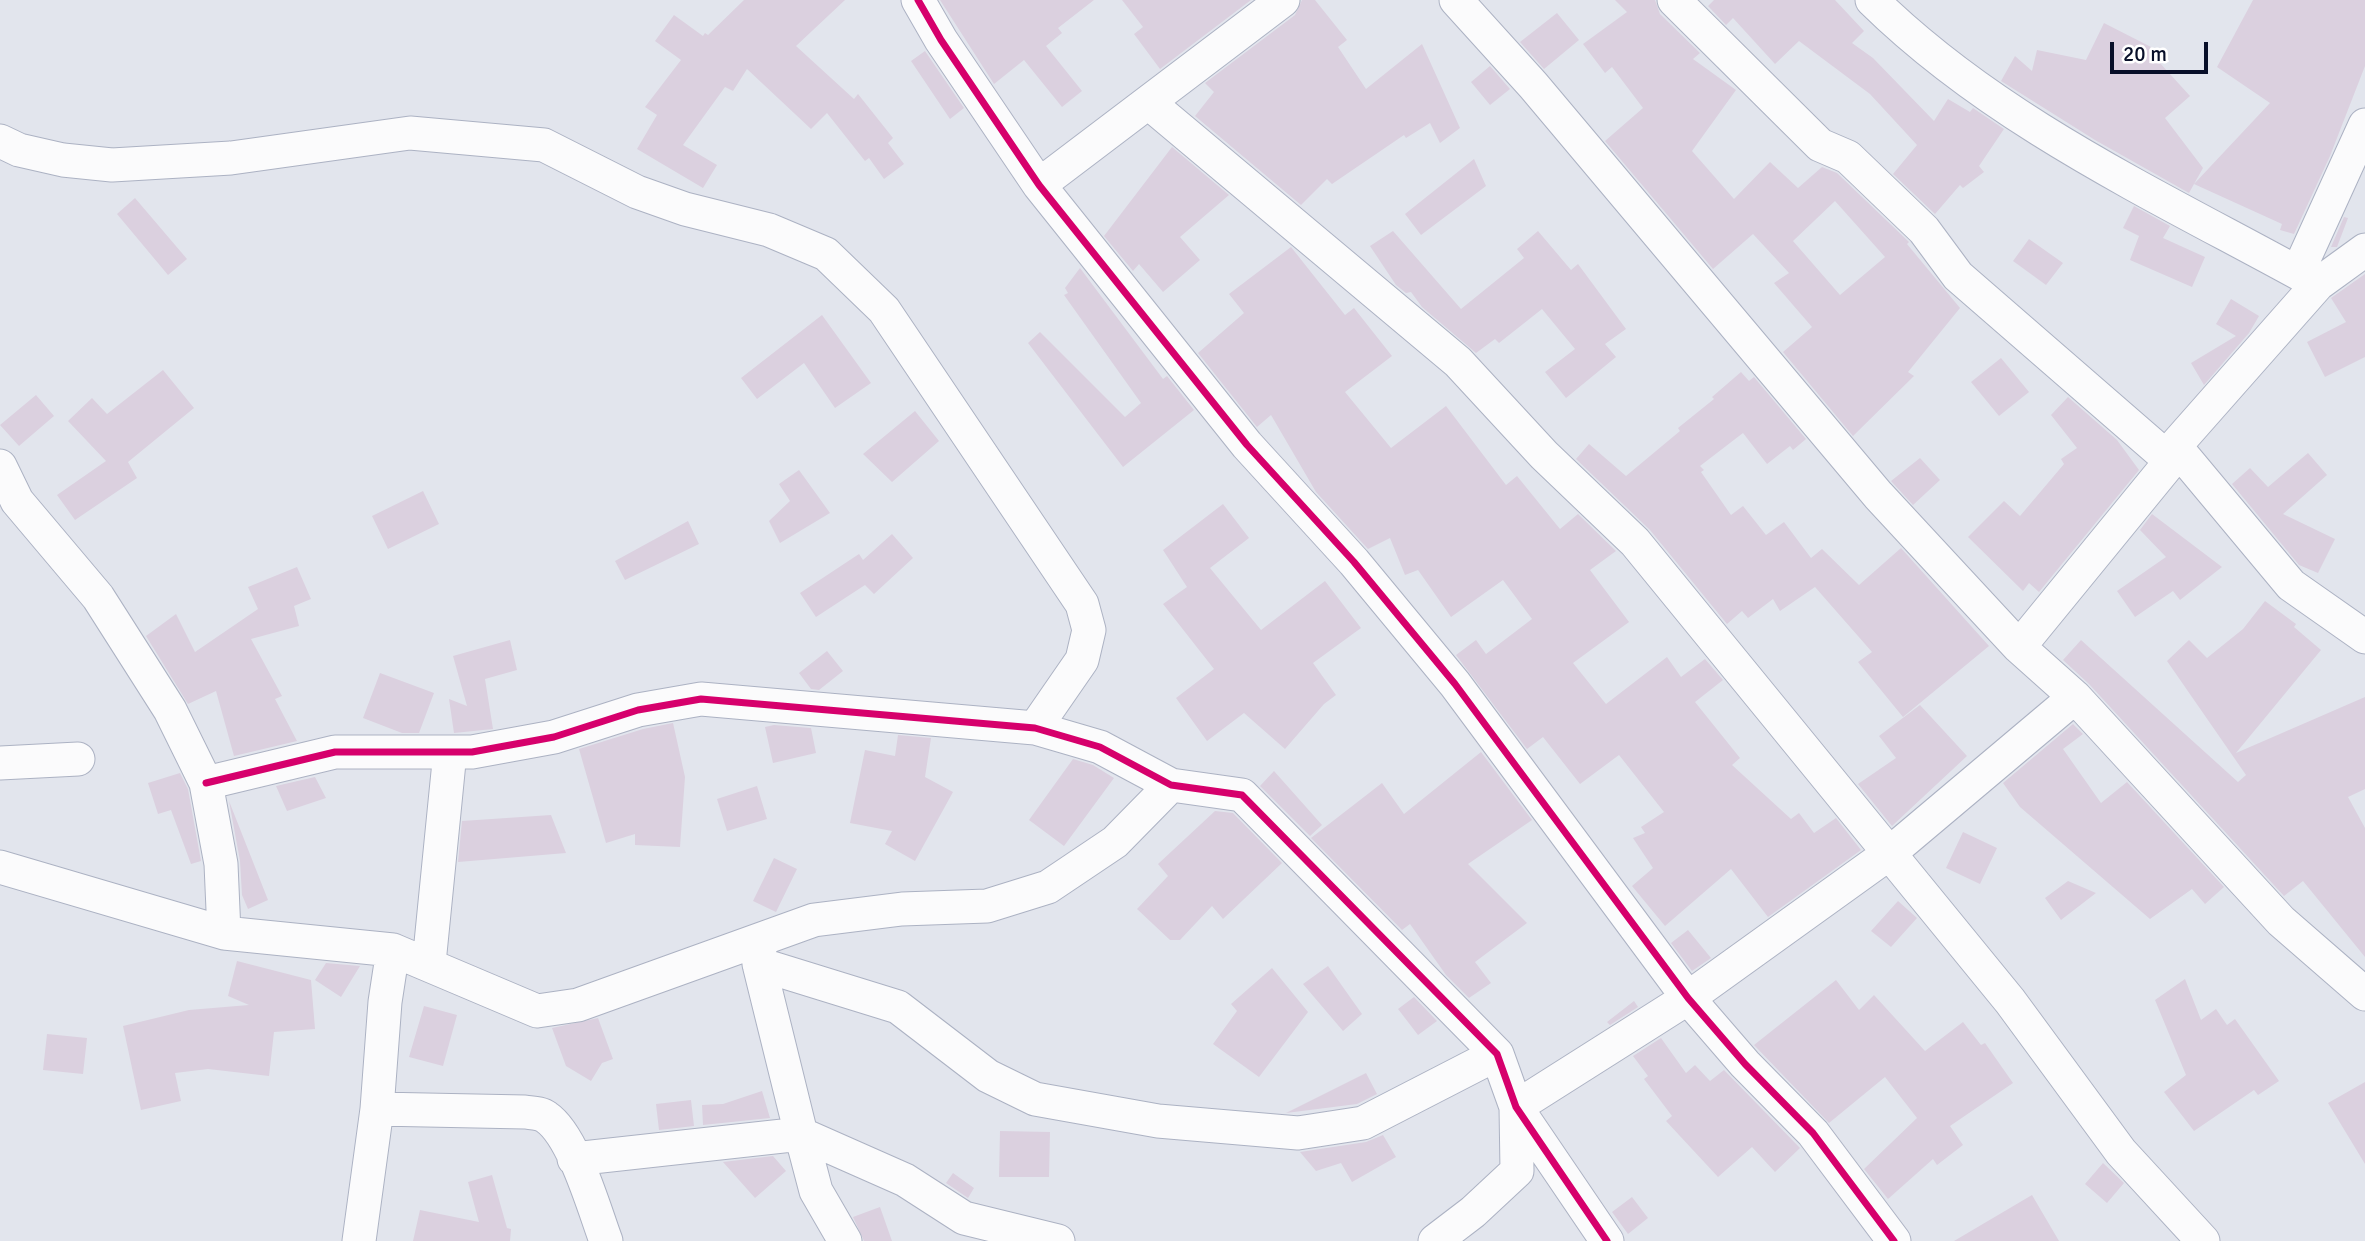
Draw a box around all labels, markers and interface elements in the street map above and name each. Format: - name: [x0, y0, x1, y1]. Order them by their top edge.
- scale bar: [2113, 28, 2211, 72]
- text: 20 m: [2123, 41, 2167, 67]

